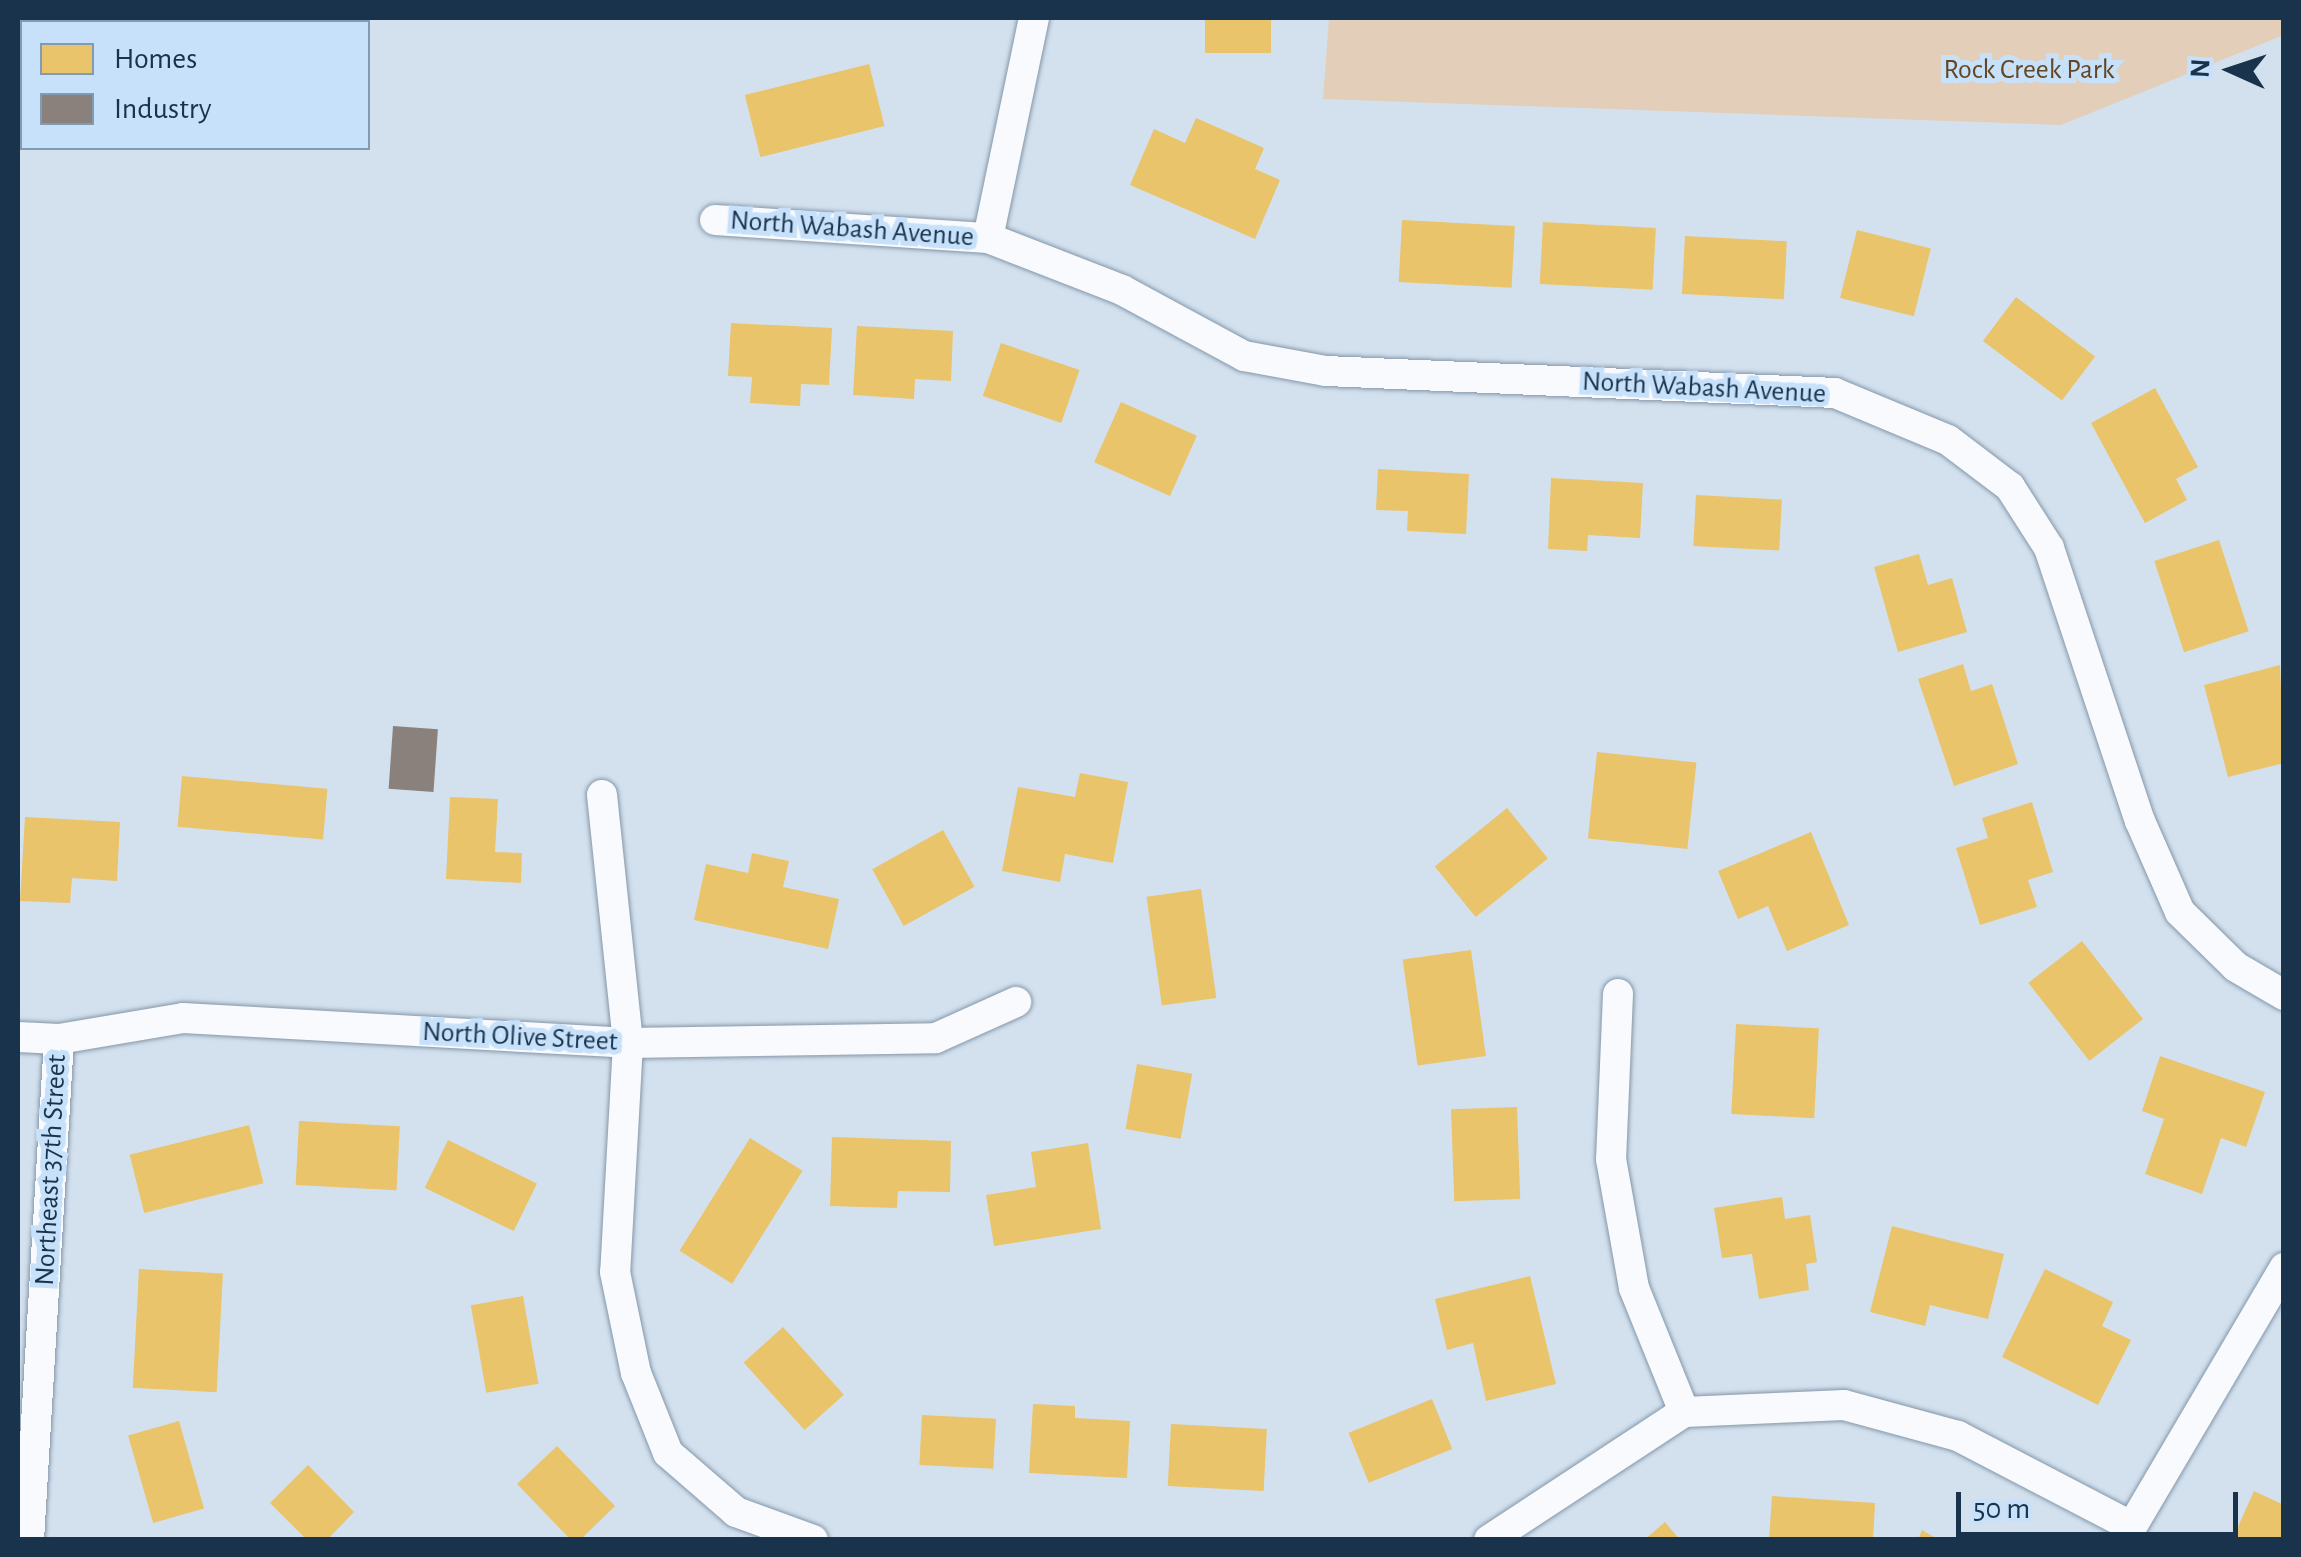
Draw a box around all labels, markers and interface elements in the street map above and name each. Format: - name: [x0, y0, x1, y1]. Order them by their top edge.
- legend: [20, 20, 370, 150]
- north arrow: [2181, 20, 2281, 120]
- text: Homes: [114, 44, 197, 74]
- park label: Rock Creek Park: [1944, 53, 2114, 87]
- text: N: [2187, 58, 2216, 79]
- text: Industry: [114, 94, 212, 124]
- street label: North Wabash Avenue: [729, 204, 975, 254]
- street label: North Wabash Avenue: [1581, 365, 1827, 411]
- street label: North Olive Street: [421, 1015, 619, 1059]
- street label: Northeast 37th Street: [28, 1053, 74, 1287]
- scale bar: [1961, 1472, 2244, 1534]
- text: 50 m: [1973, 1494, 2030, 1524]

